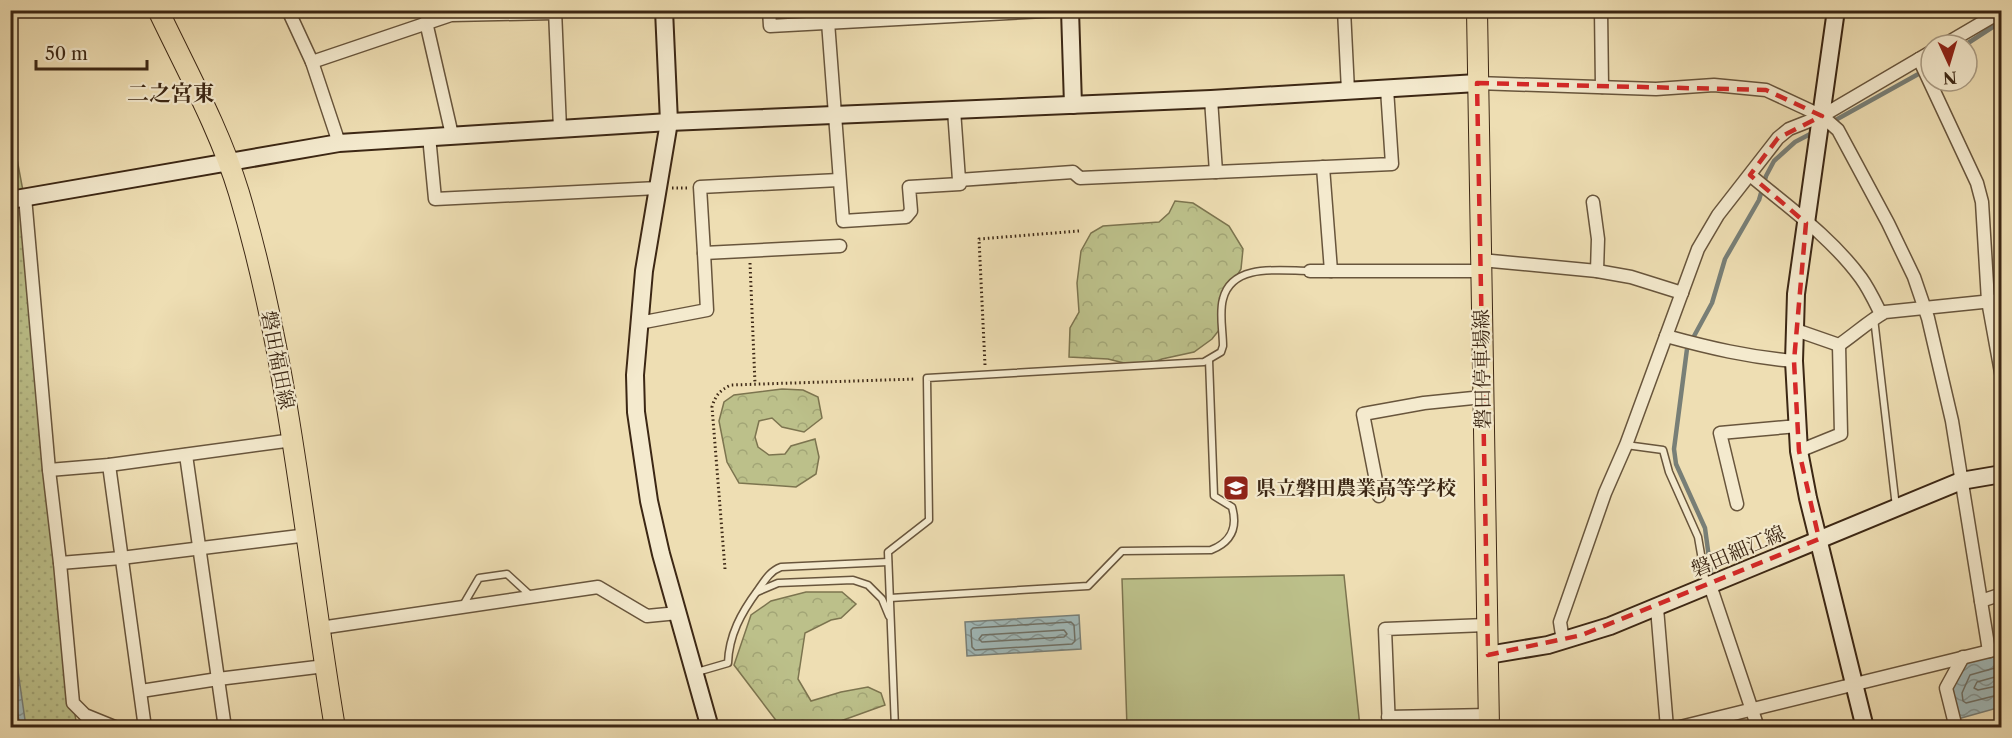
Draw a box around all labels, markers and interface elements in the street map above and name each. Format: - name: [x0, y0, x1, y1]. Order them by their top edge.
- scale bar: [36, 33, 147, 71]
- north arrow: [1919, 33, 1979, 93]
- text: 50 m: [45, 43, 88, 65]
- text: N: [1942, 68, 1958, 88]
- district label: 二之宮東: [127, 80, 215, 107]
- street label: 磐田福田線: [257, 309, 299, 411]
- street label: 磐田停車場線: [1469, 309, 1495, 429]
- school or university icon: 県立磐田農業高等学校: [1221, 473, 1251, 503]
- place label: 県立磐田農業高等学校: [1256, 476, 1456, 500]
- street label: 磐田細江線: [1687, 520, 1789, 582]

